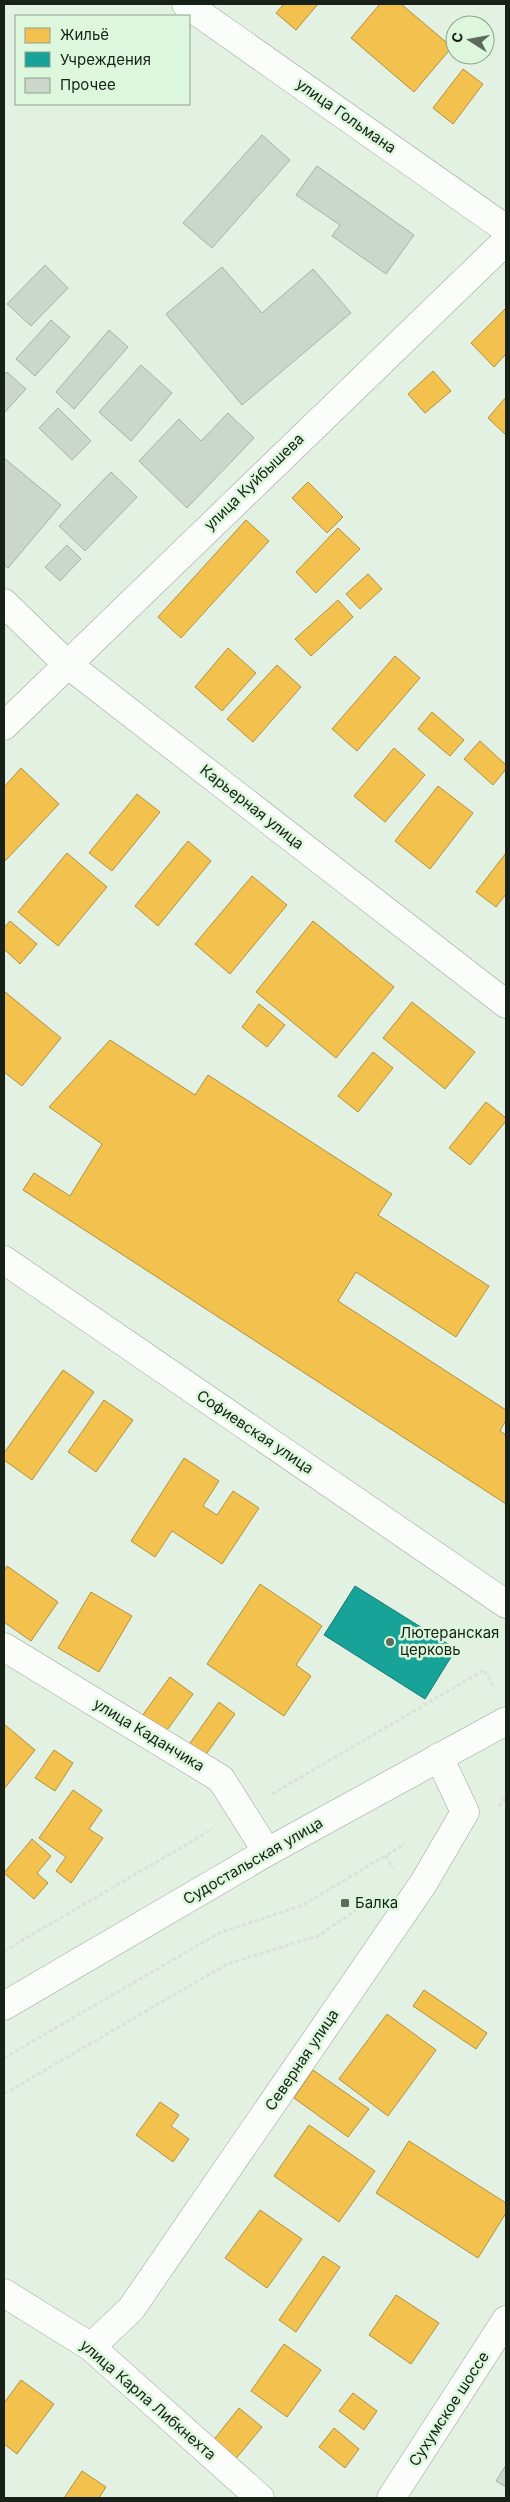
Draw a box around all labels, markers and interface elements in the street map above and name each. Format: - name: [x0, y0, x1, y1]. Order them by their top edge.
- legend: [15, 15, 190, 105]
- north arrow: [445, 15, 495, 65]
- text: Жильё: [60, 25, 109, 44]
- text: С: [447, 31, 466, 44]
- text: Учреждения: [60, 50, 151, 69]
- street label: улица Гольмана: [293, 74, 400, 157]
- text: Прочее: [60, 75, 116, 94]
- street label: улица Куйбышева: [200, 429, 308, 534]
- street label: Карьерная улица: [197, 760, 308, 853]
- street label: Софиевская улица: [193, 1385, 317, 1478]
- place label: Лютеранская церковь: [400, 1623, 499, 1659]
- marker: Лютеранская церковь: [384, 1636, 396, 1648]
- street label: улица Каданчика: [90, 1694, 208, 1775]
- street label: Судостальская улица: [179, 1813, 326, 1908]
- place label: Балка: [355, 1893, 398, 1912]
- marker: Балка: [339, 1897, 351, 1909]
- street label: Северная улица: [261, 2005, 343, 2114]
- street label: улица Карла Либкнехта: [76, 2335, 220, 2464]
- street label: Сухумское шоссе: [404, 2348, 493, 2470]

